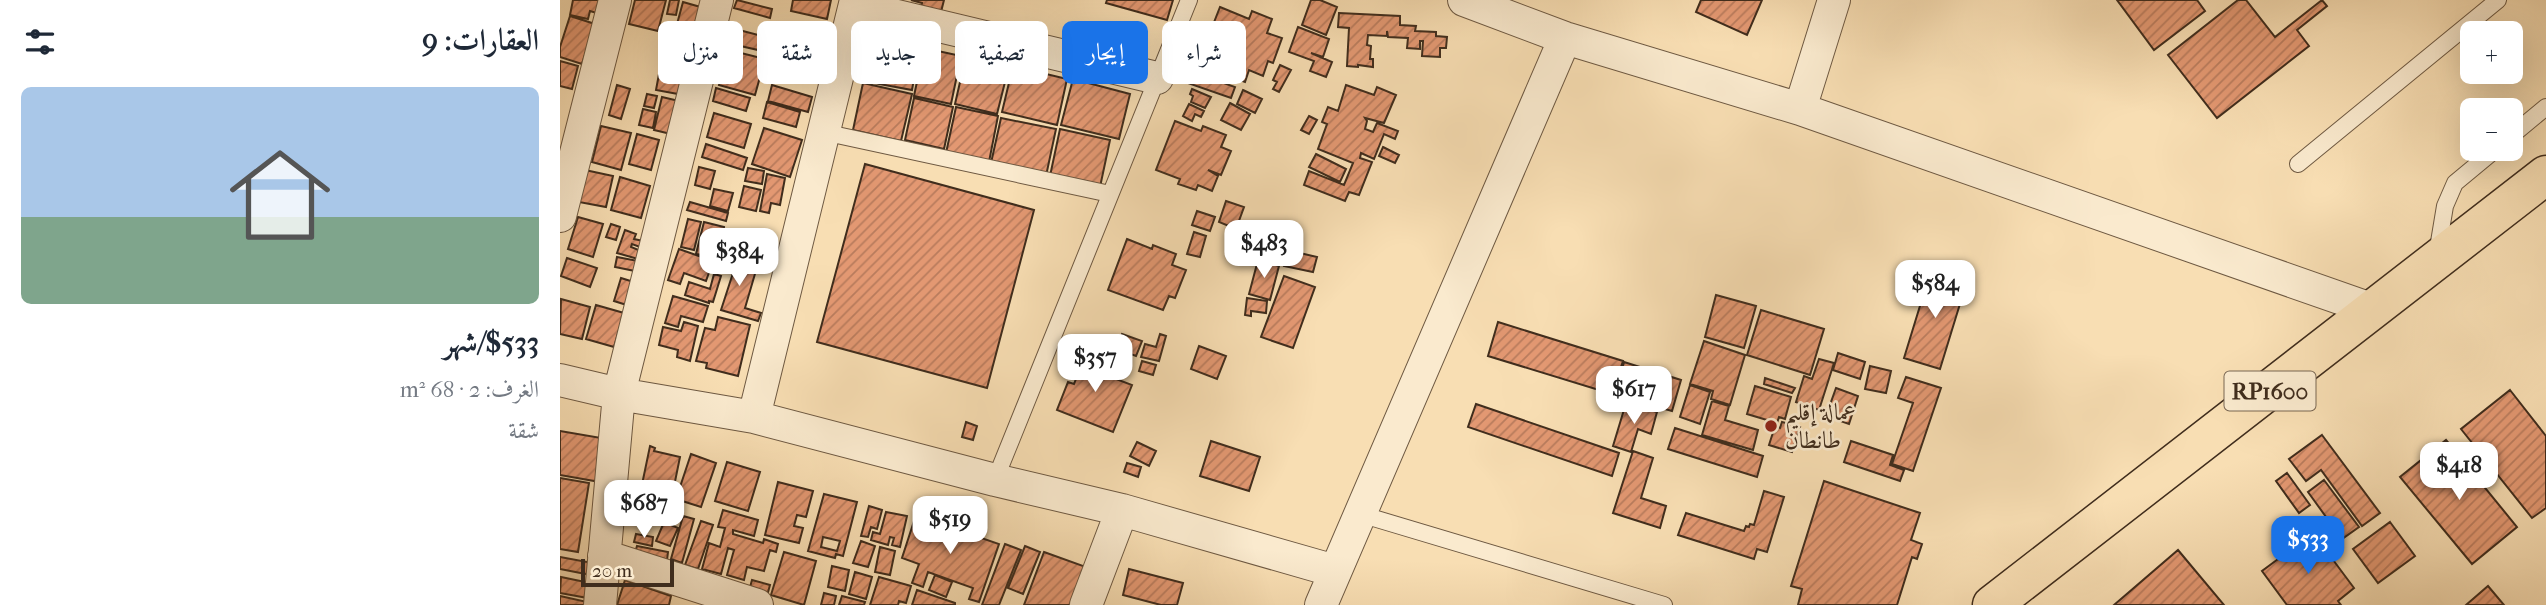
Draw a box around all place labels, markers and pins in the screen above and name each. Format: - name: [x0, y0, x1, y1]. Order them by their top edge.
- pin: $483: [1223, 220, 1305, 280]
- pin: $384: [698, 229, 780, 288]
- pin: $584: [1894, 260, 1976, 320]
- pin: $357: [1054, 334, 1136, 394]
- pin: $617: [1593, 366, 1675, 426]
- place label: عمالة إقليم طانطان: [1785, 398, 1856, 454]
- marker: عمالة إقليم طانطان: [1763, 418, 1779, 434]
- pin: $418: [2418, 442, 2500, 502]
- pin: $687: [603, 480, 685, 540]
- pin: $519: [909, 496, 991, 556]
- pin: $533: [2267, 516, 2349, 576]

